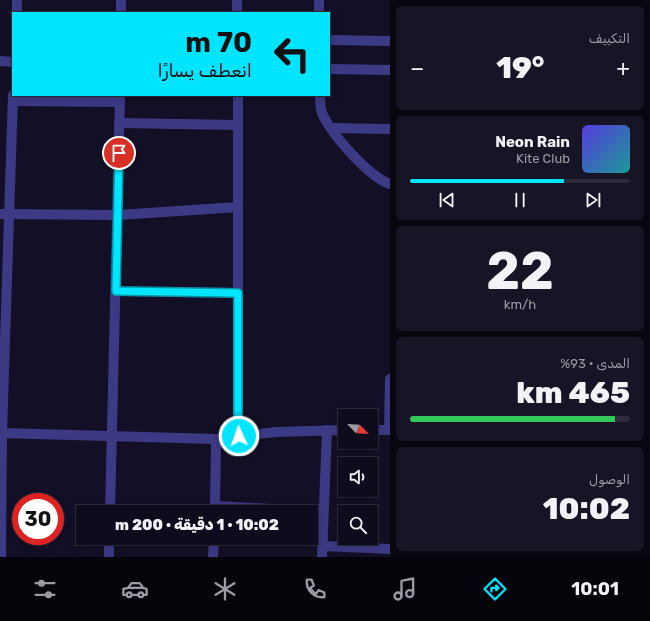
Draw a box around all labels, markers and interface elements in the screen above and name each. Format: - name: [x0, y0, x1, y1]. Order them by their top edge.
- text: 70 m: [185, 26, 252, 59]
- icon: left: [266, 28, 318, 80]
- text: التكييف: [589, 31, 630, 46]
- text: 19°: [496, 50, 544, 86]
- text: −: [410, 55, 424, 82]
- text: +: [616, 55, 630, 82]
- text: انعطف يسارًا: [158, 60, 252, 82]
- text: Neon Rain: [495, 133, 570, 151]
- pin: [102, 136, 136, 170]
- icon: arrive: [108, 142, 130, 164]
- text: Kite Club: [516, 151, 570, 166]
- icon: previous: [436, 189, 458, 211]
- icon: pause: [509, 189, 531, 211]
- icon: next: [582, 189, 604, 211]
- text: 22: [486, 240, 554, 302]
- text: km/h: [504, 297, 536, 312]
- text: المدى · 93%: [560, 356, 630, 371]
- text: 465 km: [516, 375, 630, 411]
- north arrow: [338, 409, 378, 449]
- map controls: [338, 409, 378, 545]
- position arrow: [218, 415, 260, 457]
- button: sound: [338, 457, 378, 497]
- text: الوصول: [589, 472, 630, 487]
- text: 10:02: [543, 491, 630, 527]
- speed limit sign: 30: [12, 493, 64, 545]
- button: search: [338, 505, 378, 545]
- text: 10:02 · 1 دقيقة · 200 m: [115, 516, 279, 534]
- icon: filters: [31, 575, 59, 603]
- icon: car: [121, 575, 149, 603]
- icon: climate: [211, 575, 239, 603]
- icon: phone: [301, 575, 329, 603]
- icon: music: [391, 575, 419, 603]
- icon: directions: [481, 575, 509, 603]
- text: 10:01: [571, 578, 619, 600]

